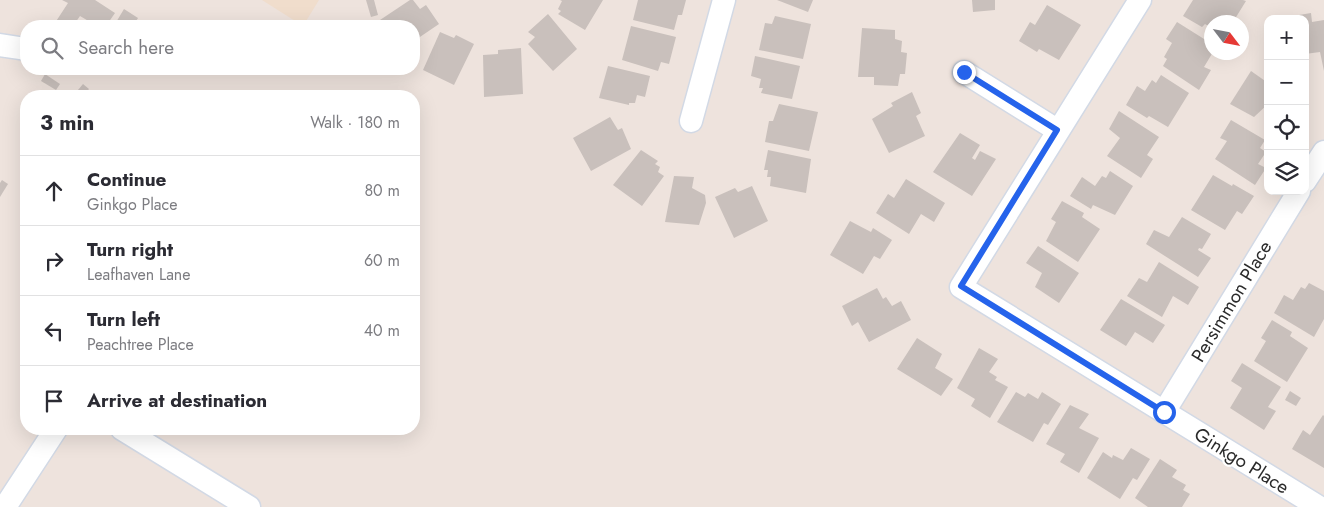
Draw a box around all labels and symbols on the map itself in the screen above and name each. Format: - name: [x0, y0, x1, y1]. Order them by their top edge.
- north arrow: [1204, 15, 1249, 60]
- route end: [953, 61, 976, 84]
- street label: Persimmon Place: [1185, 235, 1278, 367]
- route start: [1153, 401, 1176, 424]
- street label: Ginkgo Place: [1189, 421, 1295, 500]

